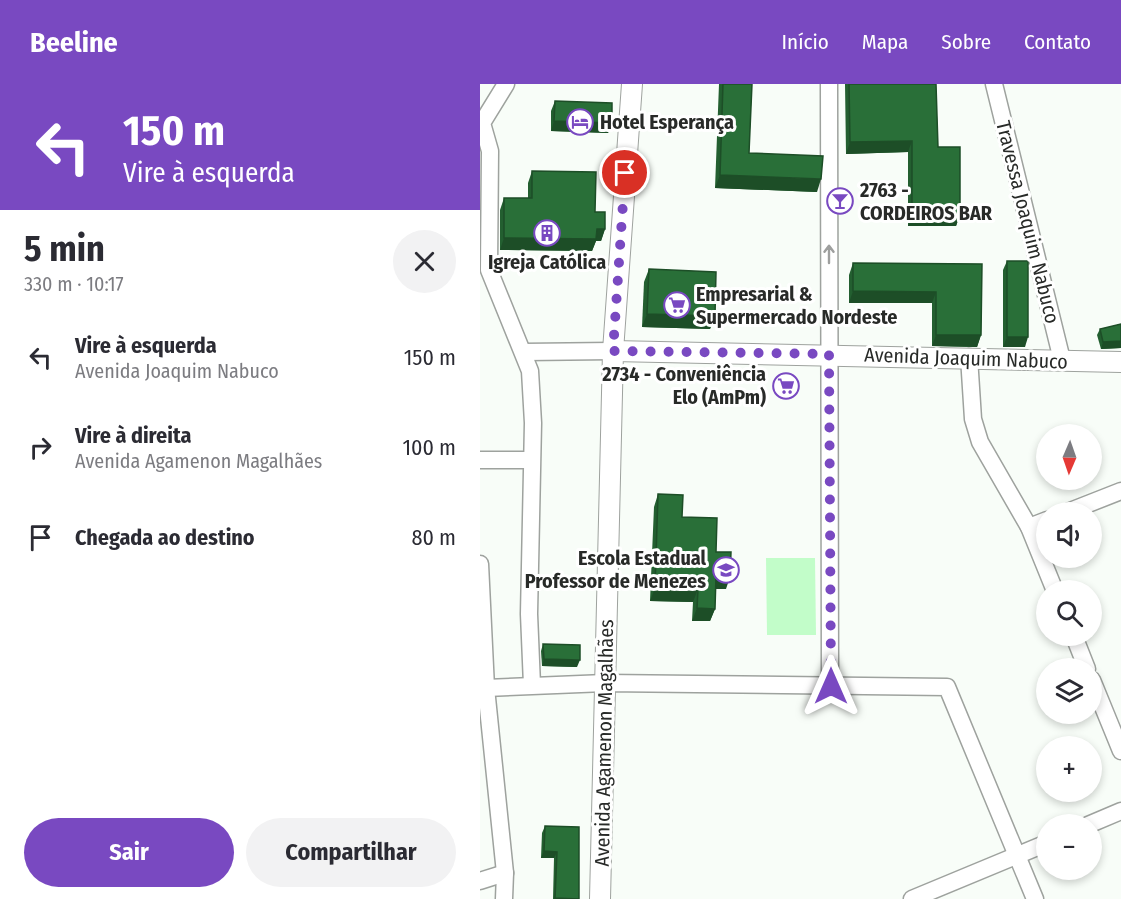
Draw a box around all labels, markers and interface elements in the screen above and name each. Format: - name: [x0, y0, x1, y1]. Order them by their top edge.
- text: Beeline: [30, 26, 118, 59]
- text: Início: [782, 29, 829, 55]
- text: Mapa: [862, 29, 908, 55]
- text: Sobre: [941, 29, 991, 55]
- text: Contato: [1024, 29, 1091, 55]
- text: 150 m: [123, 106, 225, 156]
- hotel icon: Hotel Esperança: [565, 107, 595, 137]
- icon: left: [24, 108, 102, 186]
- place label: Hotel Esperança: [600, 110, 734, 134]
- street label: Travessa Joaquim Nabuco: [991, 118, 1065, 326]
- pin: [599, 147, 650, 198]
- icon: arrive: [608, 156, 641, 189]
- text: Vire à esquerda: [123, 157, 295, 189]
- place label: 2763 - CORDEIROS BAR: [859, 178, 993, 225]
- bar icon: 2763 - CORDEIROS BAR: [825, 186, 855, 216]
- building icon: Igreja Católica: [532, 218, 562, 248]
- text: 5 min: [24, 227, 105, 271]
- button: close: [393, 230, 456, 293]
- one-way arrow: [823, 244, 835, 264]
- place label: Igreja Católica: [488, 250, 606, 274]
- text: 330 m · 10:17: [24, 272, 124, 296]
- place label: Empresarial & Supermercado Nordeste: [696, 282, 897, 329]
- supermarket icon: Empresarial & Supermercado Nordeste: [662, 290, 692, 320]
- text: Vire à esquerda: [75, 332, 217, 359]
- icon: left: [24, 341, 57, 374]
- street label: Avenida Joaquim Nabuco: [864, 342, 1068, 374]
- text: 150 m: [404, 344, 456, 371]
- text: Avenida Joaquim Nabuco: [75, 359, 279, 383]
- place label: 2734 - Conveniência Elo (AmPm): [601, 362, 766, 409]
- supermarket icon: 2734 - Conveniência Elo (AmPm): [771, 371, 801, 401]
- text: Vire à direita: [75, 422, 191, 449]
- north arrow: [1036, 424, 1102, 490]
- map controls: [1036, 424, 1102, 880]
- icon: right: [24, 431, 57, 464]
- text: 100 m: [402, 434, 456, 461]
- text: Avenida Agamenon Magalhães: [75, 449, 322, 473]
- button: sound: [1036, 502, 1102, 568]
- icon: arrive: [24, 521, 57, 554]
- text: Chegada ao destino: [75, 524, 255, 551]
- text: 80 m: [411, 524, 456, 551]
- place label: Escola Estadual Professor de Menezes: [525, 546, 707, 593]
- school or university icon: Escola Estadual Professor de Menezes: [711, 555, 741, 585]
- button: search: [1036, 580, 1102, 646]
- street label: Avenida Agamenon Magalhães: [590, 619, 618, 867]
- position arrow: [799, 654, 863, 718]
- button: layers: [1036, 658, 1102, 724]
- button: +: [1036, 736, 1102, 802]
- button: −: [1036, 814, 1102, 880]
- button: Sair: [24, 818, 234, 887]
- button: Compartilhar: [246, 818, 456, 887]

